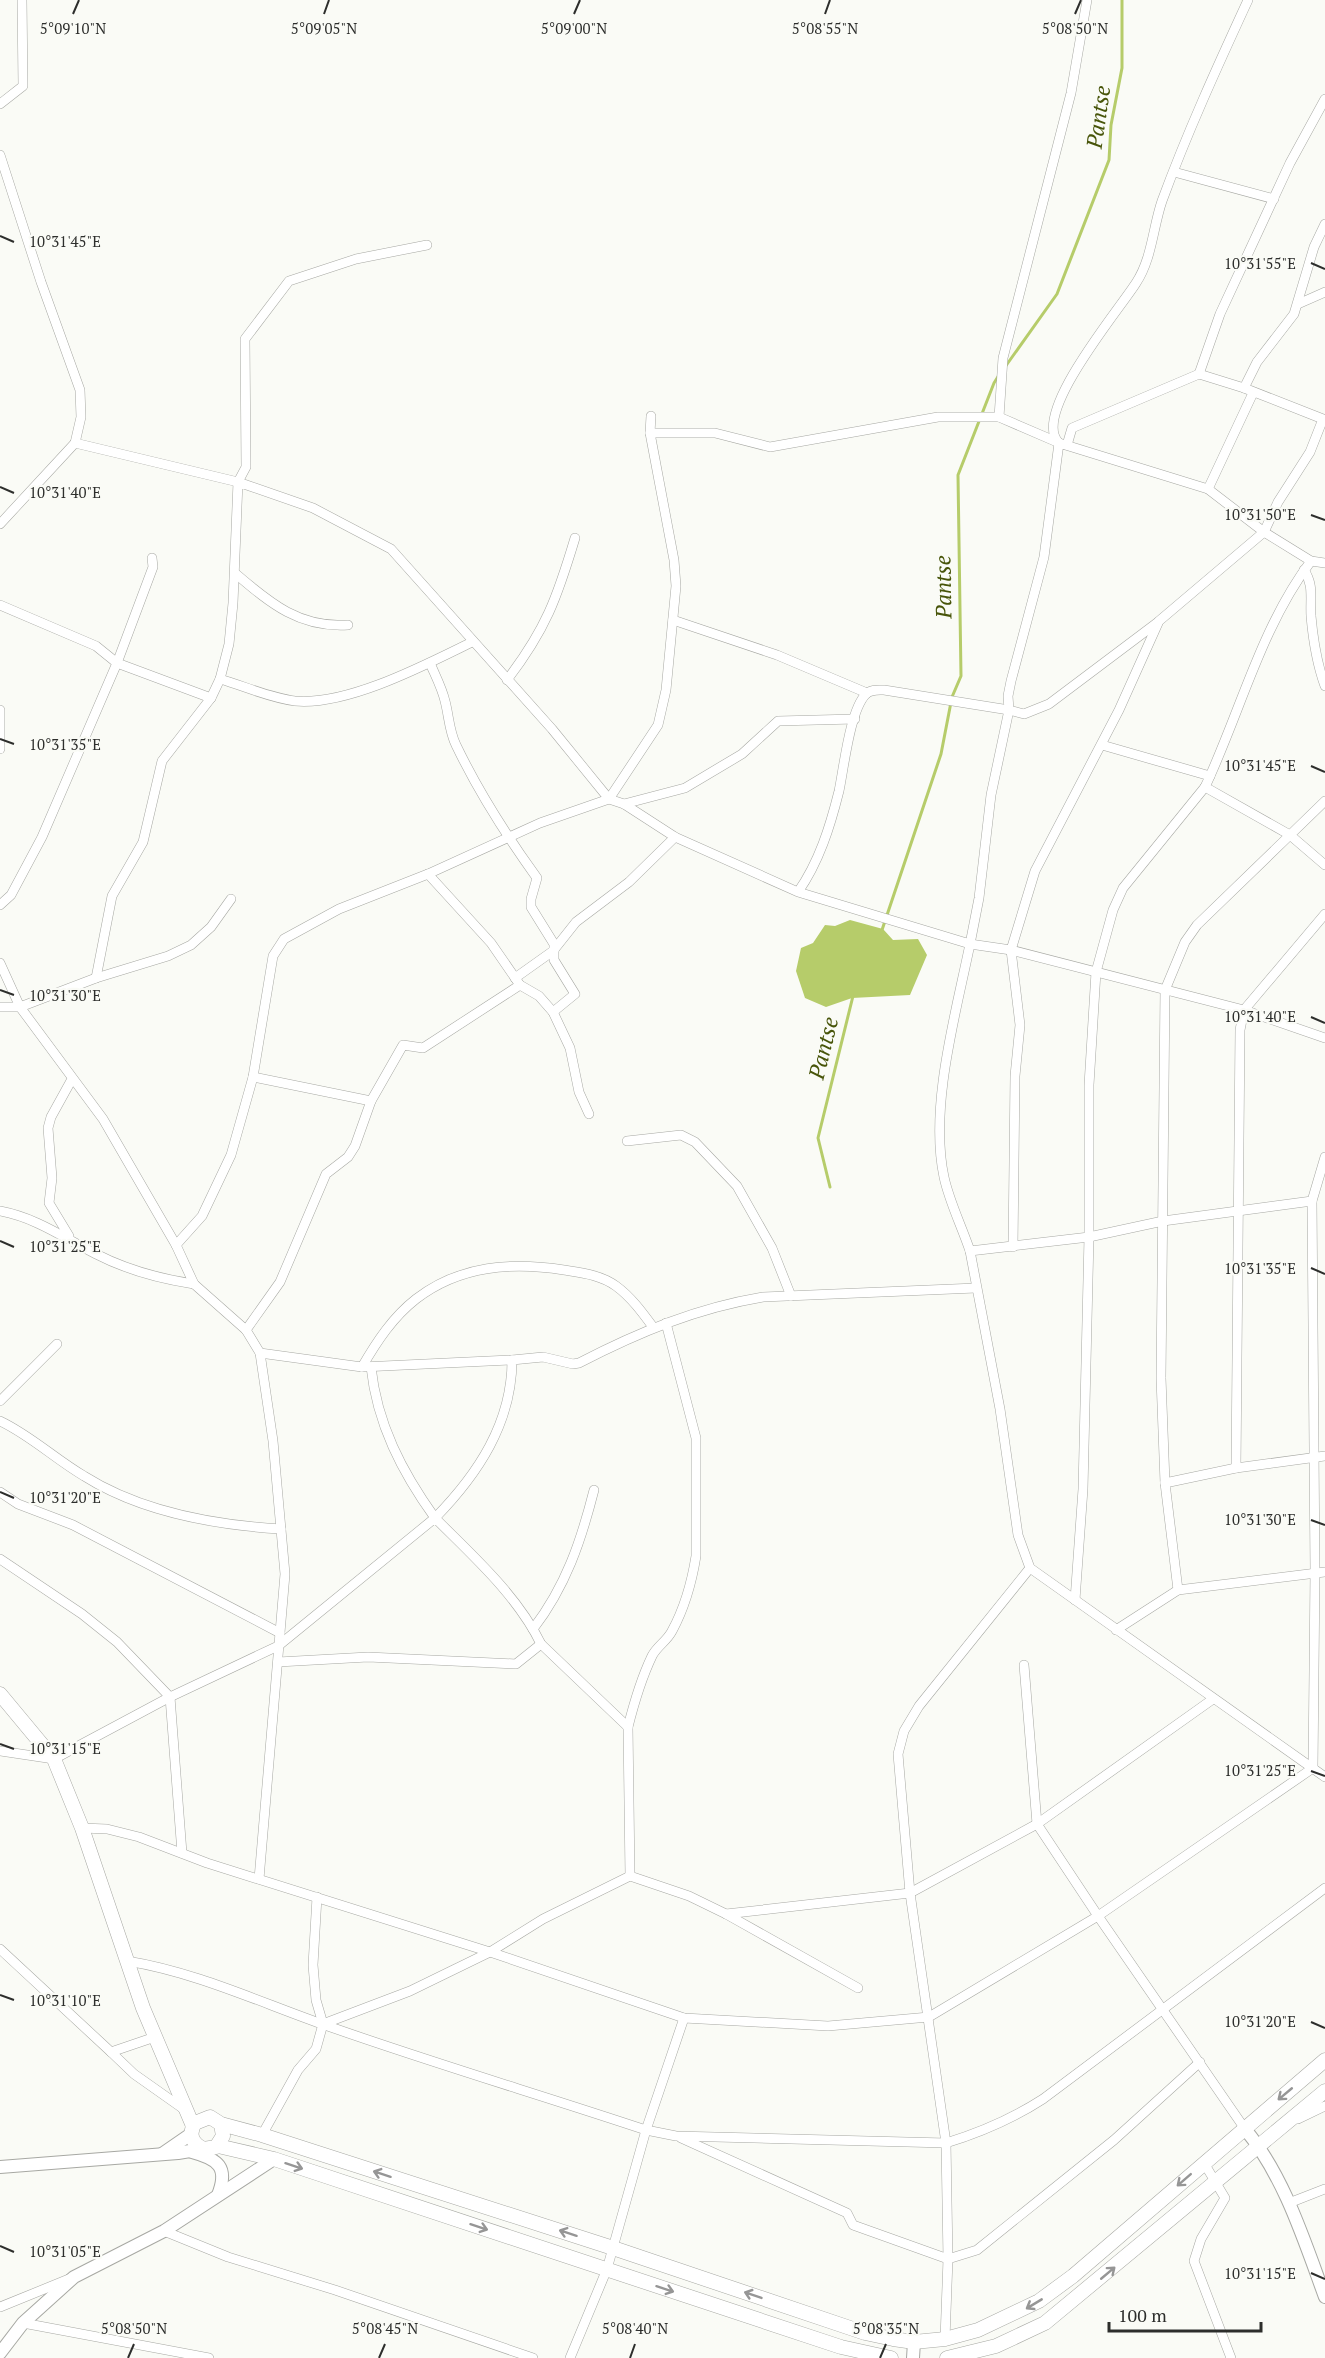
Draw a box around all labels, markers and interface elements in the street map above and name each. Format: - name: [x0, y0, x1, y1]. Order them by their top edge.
- text: 5°09'10"N: [40, 18, 106, 38]
- text: 5°09'05"N: [291, 18, 357, 38]
- text: 5°09'00"N: [541, 18, 607, 38]
- text: 5°08'55"N: [792, 18, 858, 38]
- text: 5°08'50"N: [1042, 18, 1108, 38]
- water label: Pantse: [1079, 84, 1116, 151]
- text: 10°31'45"E: [29, 231, 101, 251]
- text: 10°31'55"E: [1224, 253, 1296, 273]
- text: 10°31'40"E: [29, 482, 101, 502]
- text: 10°31'50"E: [1224, 504, 1296, 524]
- water label: Pantse: [927, 555, 958, 620]
- text: 10°31'35"E: [29, 734, 101, 754]
- text: 10°31'45"E: [1224, 755, 1296, 775]
- text: 10°31'30"E: [29, 985, 101, 1005]
- text: 10°31'40"E: [1224, 1006, 1296, 1026]
- water label: Pantse: [801, 1014, 844, 1083]
- text: 10°31'25"E: [29, 1236, 101, 1256]
- text: 10°31'35"E: [1224, 1258, 1296, 1278]
- text: 10°31'20"E: [29, 1487, 101, 1507]
- text: 10°31'30"E: [1224, 1509, 1296, 1529]
- text: 10°31'15"E: [29, 1738, 101, 1758]
- text: 10°31'25"E: [1224, 1760, 1296, 1780]
- text: 10°31'10"E: [29, 1990, 101, 2010]
- text: 10°31'20"E: [1224, 2011, 1296, 2031]
- one-way arrow: [1277, 2088, 1293, 2101]
- one-way arrow: [284, 2161, 303, 2172]
- one-way arrow: [373, 2167, 392, 2178]
- one-way arrow: [1177, 2173, 1192, 2187]
- one-way arrow: [470, 2223, 488, 2234]
- one-way arrow: [559, 2227, 578, 2238]
- text: 10°31'05"E: [29, 2241, 101, 2261]
- text: 10°31'15"E: [1224, 2263, 1296, 2283]
- one-way arrow: [1100, 2266, 1116, 2279]
- one-way arrow: [655, 2284, 674, 2295]
- one-way arrow: [744, 2289, 763, 2300]
- scale bar: [1109, 2295, 1260, 2333]
- one-way arrow: [1026, 2298, 1043, 2310]
- text: 100 m: [1118, 2303, 1167, 2327]
- text: 5°08'50"N: [101, 2318, 167, 2338]
- text: 5°08'45"N: [352, 2318, 418, 2338]
- text: 5°08'40"N: [602, 2318, 668, 2338]
- text: 5°08'35"N: [853, 2318, 919, 2338]

